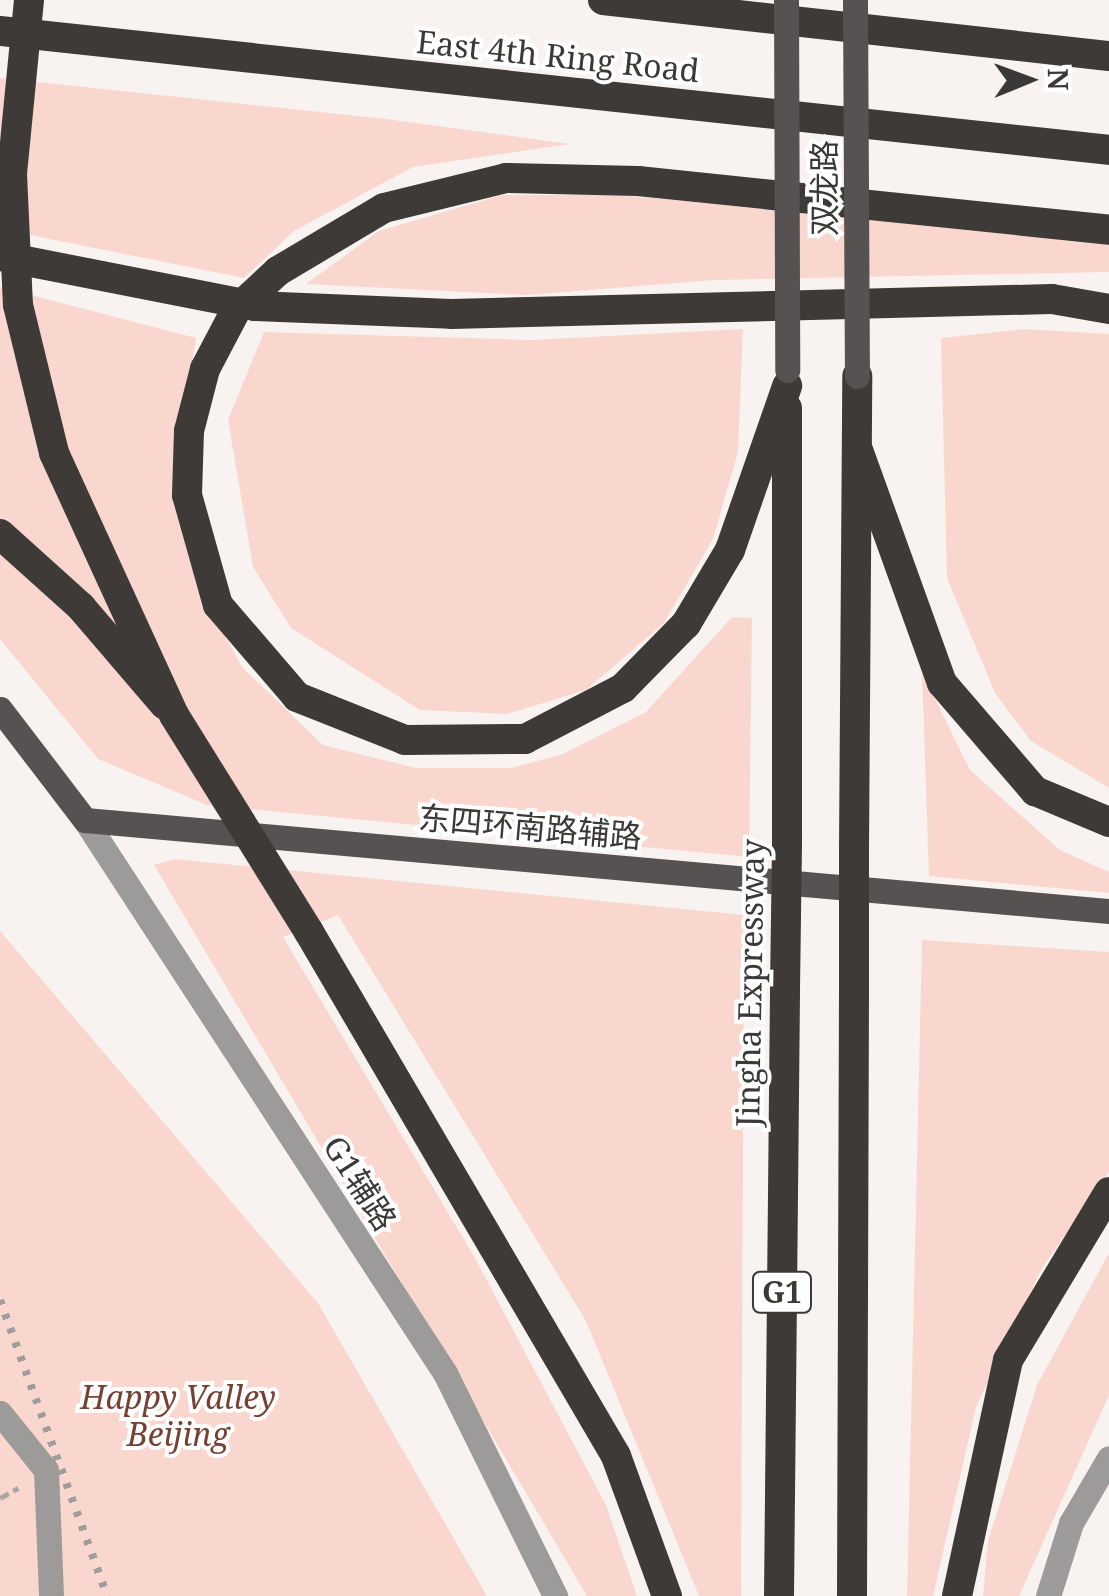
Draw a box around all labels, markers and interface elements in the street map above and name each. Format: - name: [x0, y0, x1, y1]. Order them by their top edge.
- street label: East 4th Ring Road: [415, 22, 701, 90]
- north arrow: [979, 30, 1079, 130]
- text: N: [1040, 68, 1078, 91]
- street label: 双龙路: [805, 140, 843, 236]
- street label: 东四环南路辅路: [417, 798, 643, 856]
- street label: Jingha Expressway: [728, 839, 772, 1127]
- street label: G1辅路: [315, 1129, 405, 1237]
- road number: G1: [750, 1267, 814, 1317]
- park label: Happy Valley Beijing: [80, 1379, 276, 1454]

